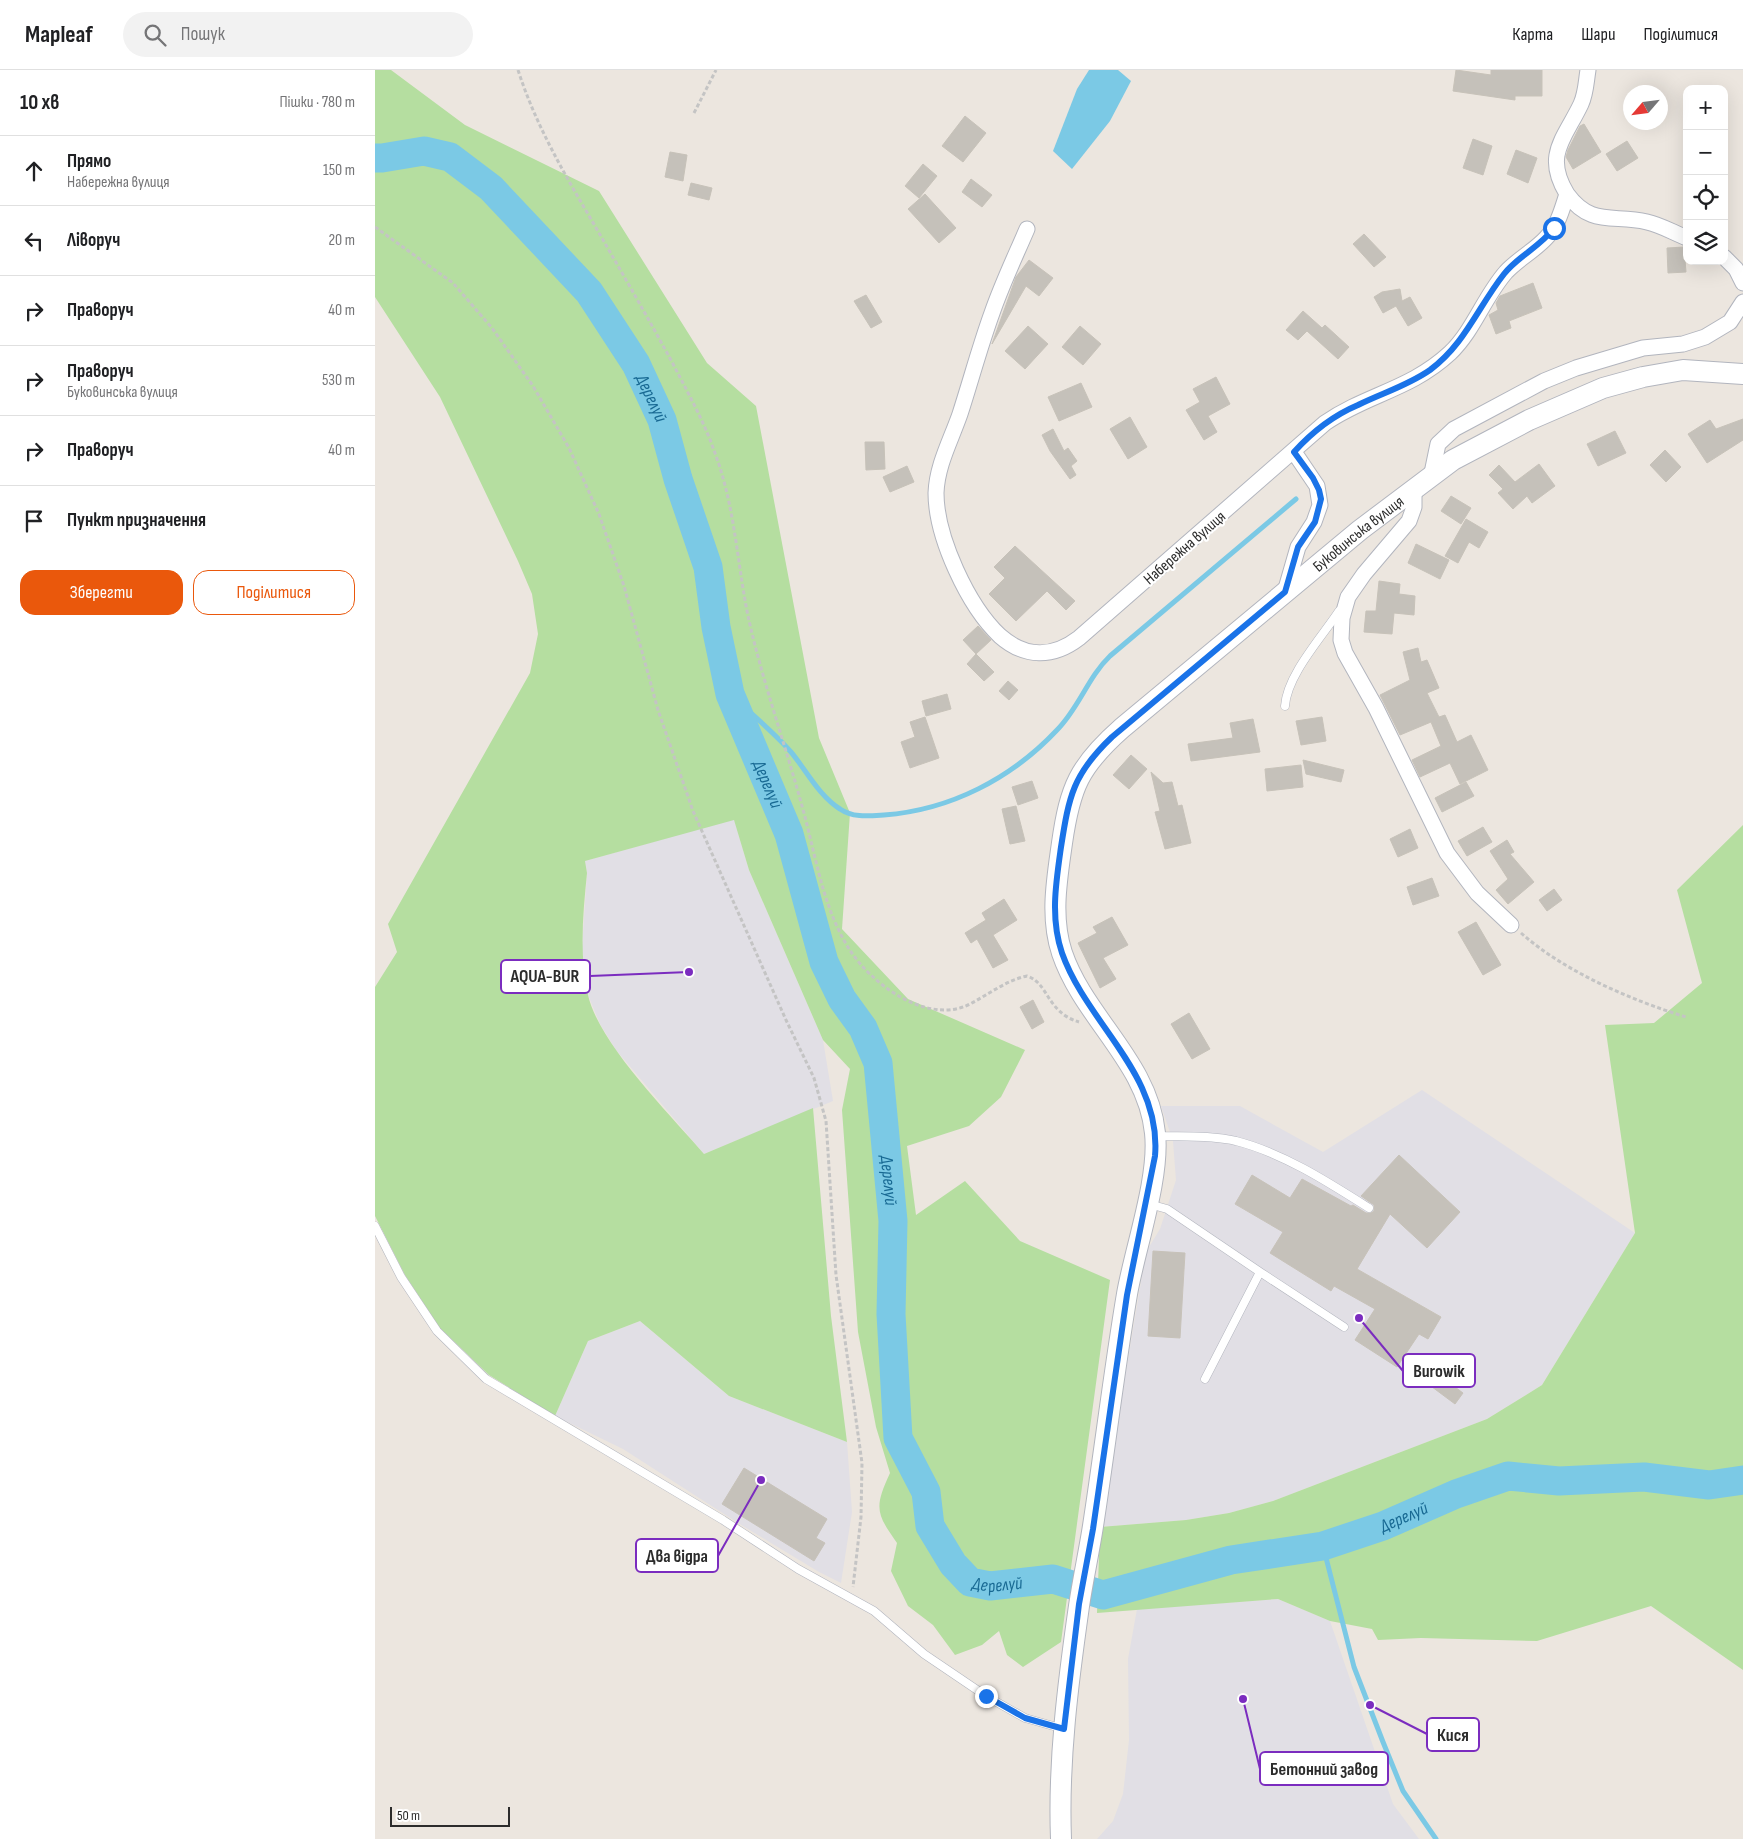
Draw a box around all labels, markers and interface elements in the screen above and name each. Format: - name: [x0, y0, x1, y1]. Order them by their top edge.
- search box: [123, 12, 473, 57]
- text: Mapleaf: [25, 20, 93, 49]
- icon: search: [141, 21, 169, 49]
- text: Пошук: [181, 23, 225, 46]
- text: Карта: [1512, 24, 1553, 45]
- text: Шари: [1581, 24, 1615, 45]
- text: Поділитися: [1643, 24, 1718, 45]
- north arrow: [1623, 85, 1668, 130]
- map controls: [1683, 85, 1728, 265]
- button: +: [1683, 85, 1728, 130]
- text: 10 хв: [20, 90, 59, 115]
- text: Пішки · 780 m: [279, 93, 355, 112]
- button: −: [1683, 130, 1728, 175]
- text: Прямо: [67, 150, 111, 173]
- icon: ahead: [20, 157, 48, 185]
- text: 150 m: [323, 161, 355, 180]
- text: Набережна вулиця: [67, 173, 169, 192]
- button: locate: [1683, 175, 1728, 220]
- route start: [1543, 217, 1566, 240]
- button: layers: [1683, 220, 1728, 265]
- icon: left: [20, 227, 48, 255]
- text: Ліворуч: [67, 229, 120, 252]
- text: 20 m: [328, 231, 355, 250]
- icon: right: [20, 297, 48, 325]
- text: Праворуч: [67, 299, 134, 322]
- text: 40 m: [328, 301, 355, 320]
- text: Праворуч: [67, 360, 134, 383]
- icon: right: [20, 367, 48, 395]
- water label: Дерелуй: [631, 370, 672, 426]
- text: 530 m: [322, 371, 355, 390]
- text: Буковинська вулиця: [67, 383, 178, 402]
- icon: right: [20, 437, 48, 465]
- text: Праворуч: [67, 439, 134, 462]
- text: 40 m: [328, 441, 355, 460]
- street label: Буковинська вулиця: [1309, 492, 1408, 576]
- icon: arrive: [20, 507, 48, 535]
- street label: Набережна вулиця: [1140, 507, 1230, 589]
- text: Пункт призначення: [67, 509, 206, 532]
- button: Зберегти: [20, 570, 183, 615]
- button: Поділитися: [193, 570, 355, 615]
- water label: Дерелуй: [748, 756, 787, 812]
- callout: AQUA-BUR: [501, 960, 590, 993]
- text: AQUA-BUR: [510, 966, 580, 987]
- water label: Дерелуй: [876, 1154, 902, 1207]
- callout: Burowik: [1403, 1354, 1475, 1387]
- text: Burowik: [1413, 1361, 1465, 1382]
- water label: Дерелуй: [1376, 1497, 1432, 1537]
- callout: Два відра: [636, 1539, 718, 1572]
- text: Два відра: [646, 1546, 708, 1567]
- water label: Дерелуй: [970, 1572, 1024, 1597]
- route end: [975, 1685, 998, 1708]
- callout: Кися: [1427, 1718, 1479, 1751]
- text: Кися: [1437, 1725, 1469, 1746]
- callout: Бетонний завод: [1260, 1752, 1388, 1785]
- text: Бетонний завод: [1270, 1759, 1378, 1780]
- scale bar: [390, 1804, 510, 1827]
- text: 50 m: [397, 1807, 420, 1824]

